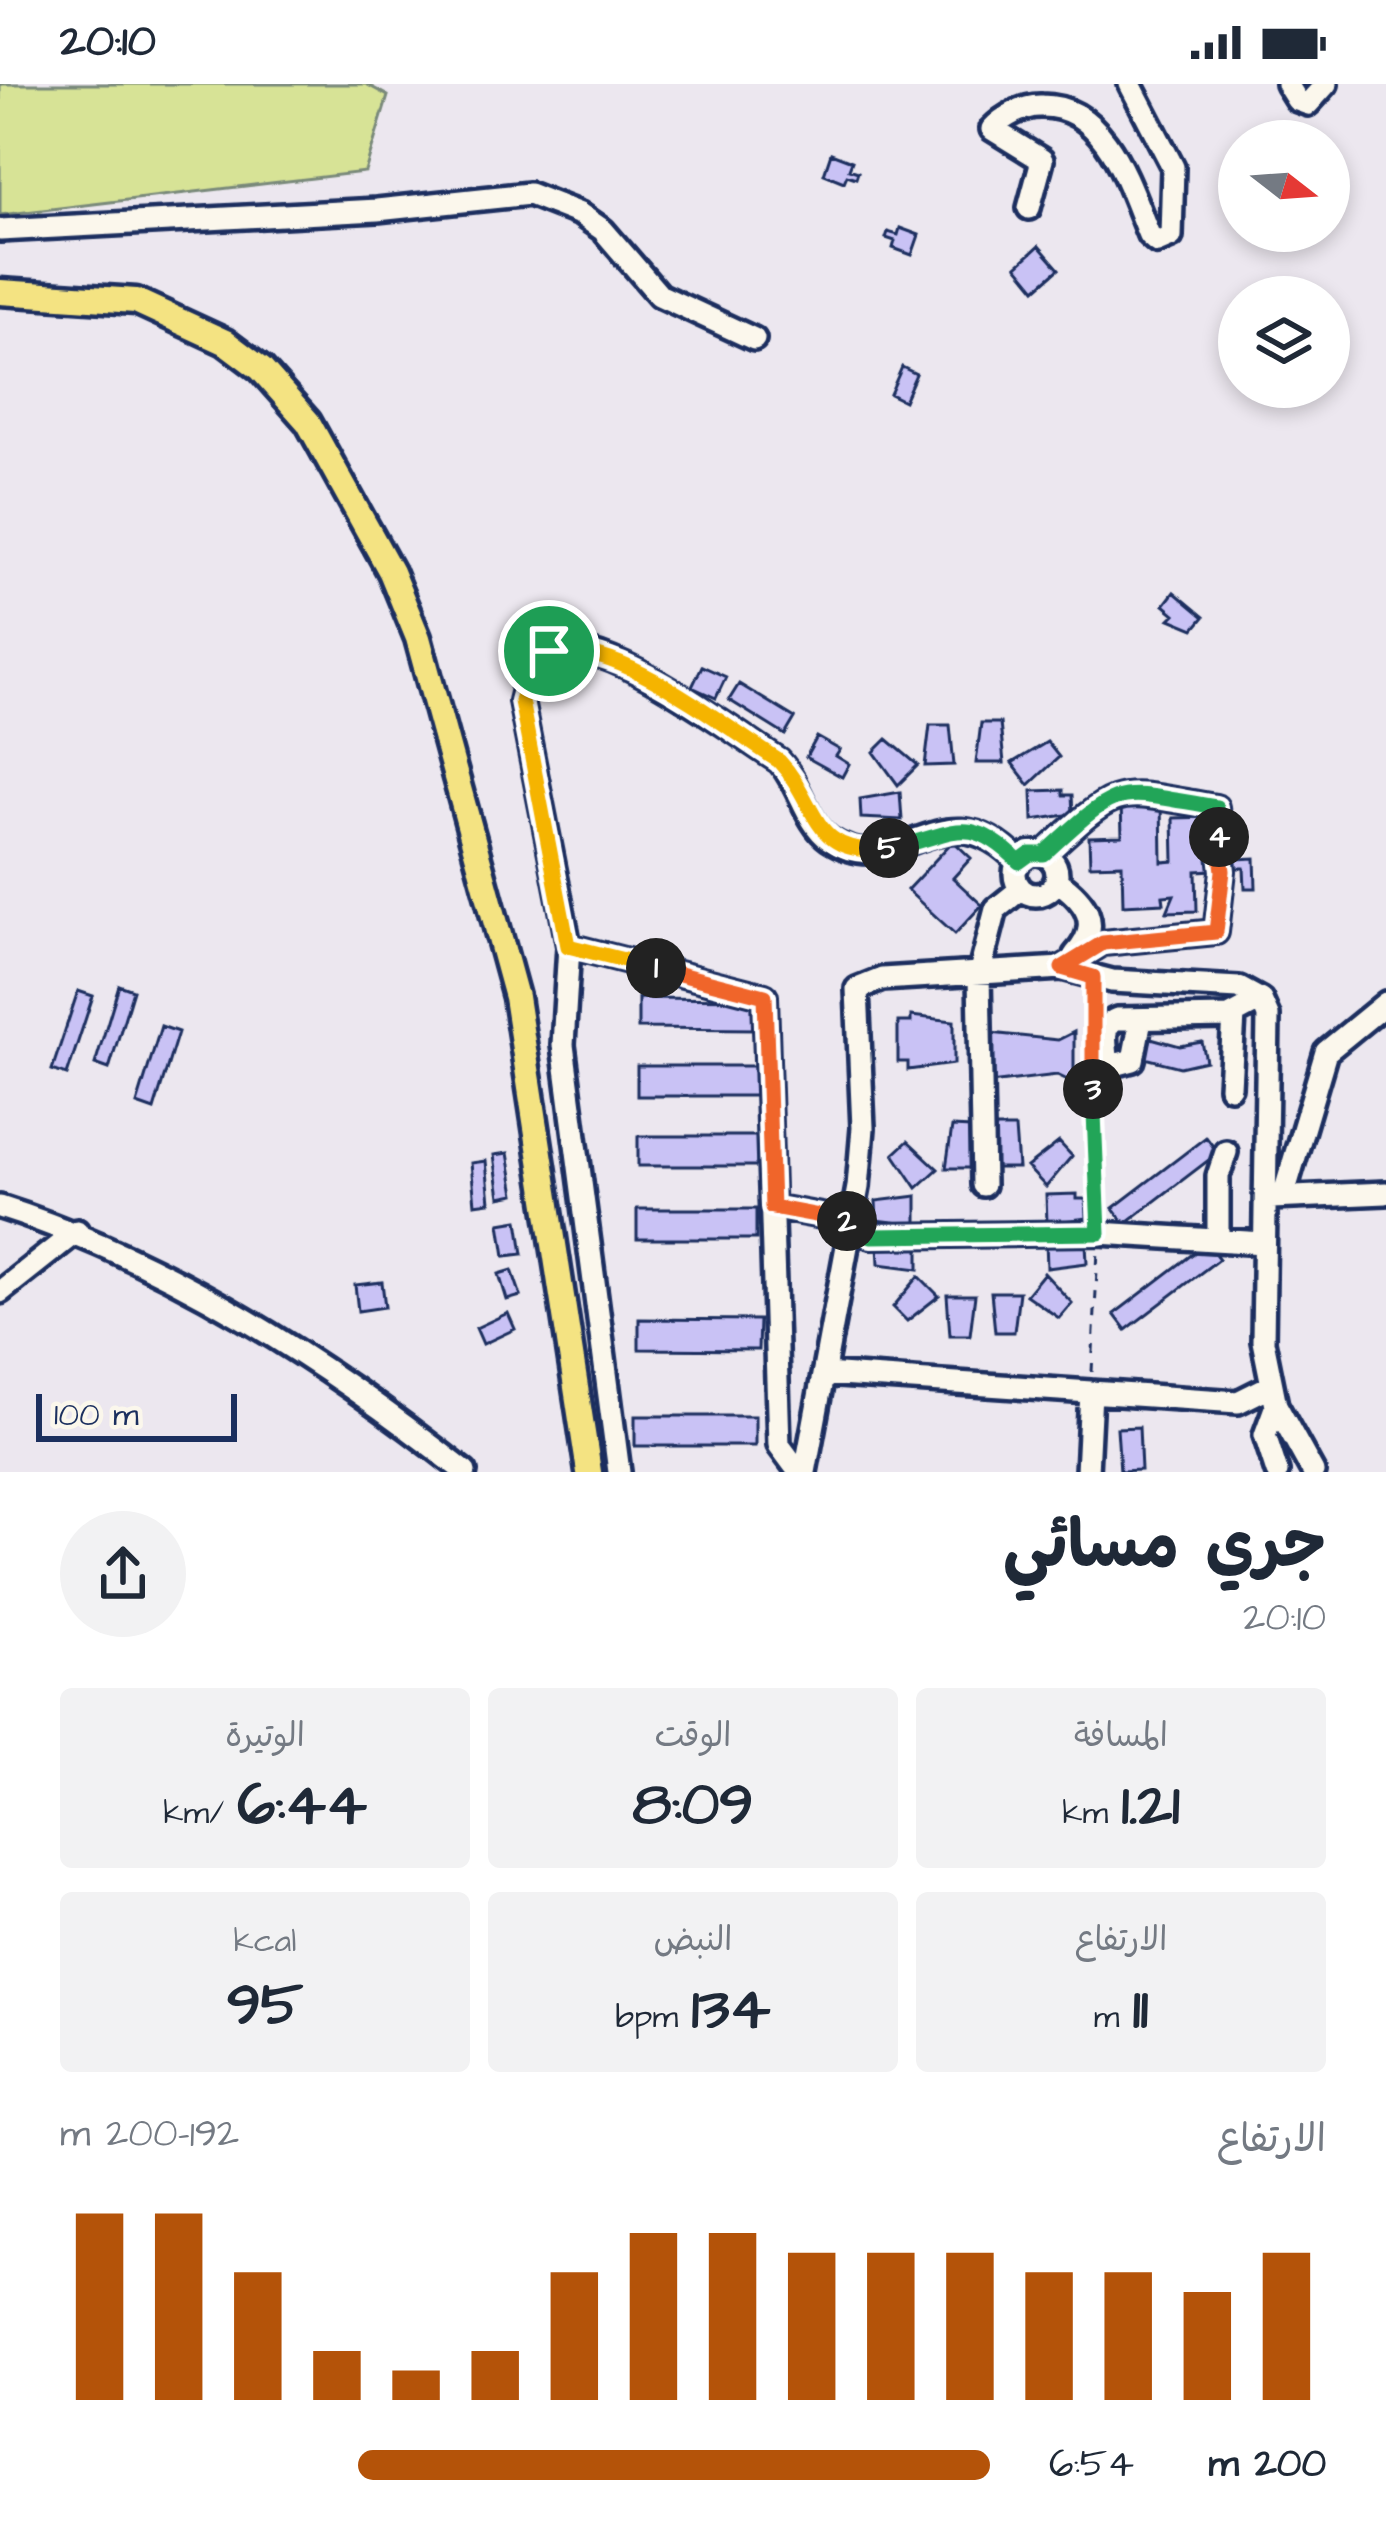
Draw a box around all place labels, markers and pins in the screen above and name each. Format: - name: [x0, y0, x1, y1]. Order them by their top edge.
- pin: [498, 600, 600, 702]
- pin: 4: [1189, 807, 1249, 867]
- pin: 5: [859, 818, 919, 878]
- pin: 1: [626, 938, 686, 998]
- pin: 3: [1063, 1059, 1123, 1119]
- pin: 2: [817, 1191, 877, 1251]

